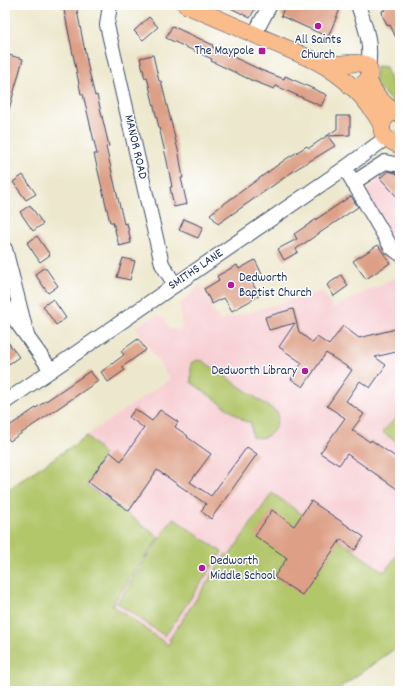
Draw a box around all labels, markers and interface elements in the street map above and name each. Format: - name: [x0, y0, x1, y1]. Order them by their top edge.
- marker: All Saints Church: [313, 21, 323, 31]
- place label: All Saints Church: [295, 31, 341, 65]
- place label: The Maypole: [195, 42, 254, 61]
- marker: The Maypole: [257, 46, 267, 56]
- street label: MANOR ROAD: [118, 113, 152, 181]
- street label: SMITHS LANE: [165, 245, 227, 295]
- place label: Dedworth Baptist Church: [239, 269, 312, 303]
- marker: Dedworth Baptist Church: [226, 280, 236, 290]
- place label: Dedworth Library: [211, 362, 298, 381]
- marker: Dedworth Library: [300, 366, 310, 376]
- place label: Dedworth Middle School: [210, 552, 276, 586]
- marker: Dedworth Middle School: [197, 563, 207, 573]

